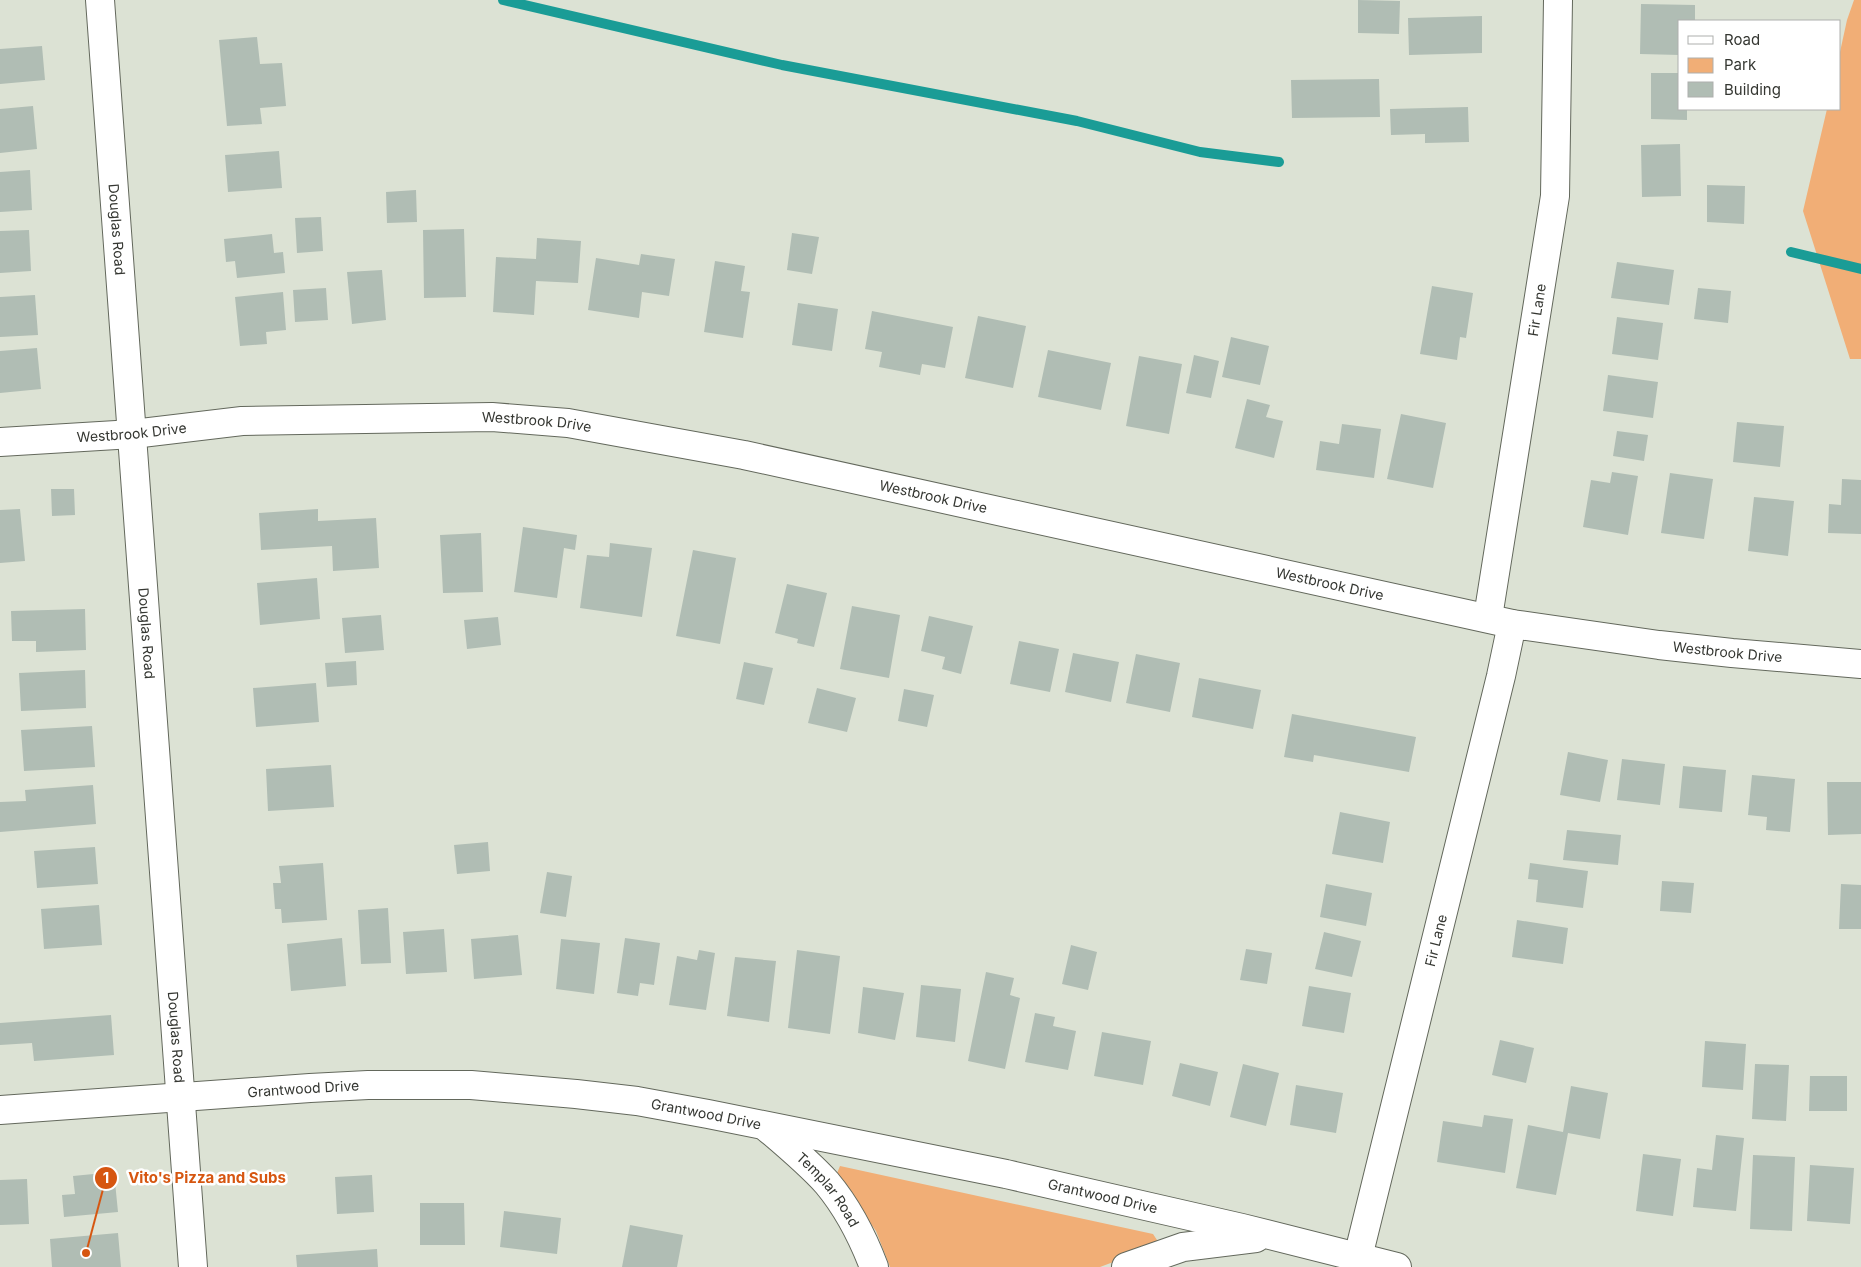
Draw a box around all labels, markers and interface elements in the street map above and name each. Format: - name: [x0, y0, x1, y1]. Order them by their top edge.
- legend: [1678, 20, 1841, 110]
- text: Road: [1724, 30, 1760, 49]
- text: Park: [1724, 55, 1757, 74]
- text: Building: [1724, 80, 1781, 99]
- street label: Douglas Road: [105, 183, 129, 276]
- street label: Fir Lane: [1524, 282, 1549, 337]
- street label: Westbrook Drive: [482, 408, 593, 435]
- street label: Westbrook Drive: [76, 419, 187, 445]
- street label: Westbrook Drive: [878, 476, 989, 516]
- street label: Westbrook Drive: [1274, 563, 1386, 604]
- street label: Douglas Road: [135, 587, 159, 680]
- street label: Westbrook Drive: [1672, 638, 1783, 665]
- street label: Fir Lane: [1421, 913, 1450, 968]
- street label: Douglas Road: [165, 991, 188, 1084]
- street label: Grantwood Drive: [247, 1076, 360, 1100]
- street label: Grantwood Drive: [650, 1095, 763, 1133]
- street label: Templar Road: [793, 1148, 863, 1230]
- callout: Vito's Pizza and Subs: [93, 1163, 296, 1193]
- text: 1: [103, 1168, 109, 1187]
- text: Vito's Pizza and Subs: [128, 1168, 286, 1187]
- street label: Grantwood Drive: [1046, 1175, 1159, 1216]

